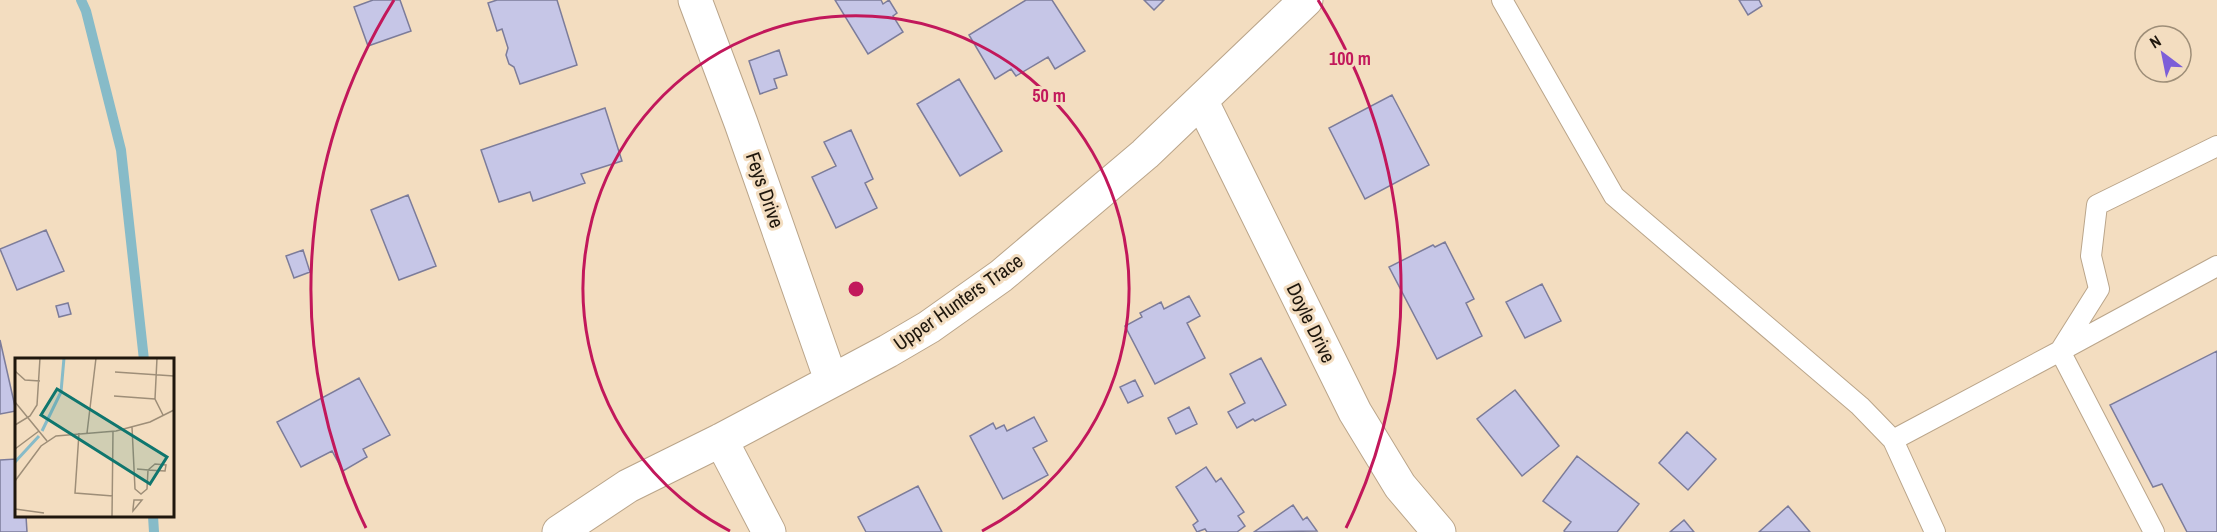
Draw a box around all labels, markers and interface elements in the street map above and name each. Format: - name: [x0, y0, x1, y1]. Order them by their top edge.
- north arrow: [2133, 24, 2193, 84]
- text: N: [2145, 29, 2165, 53]
- text: 100 m: [1329, 46, 1371, 71]
- text: 50 m: [1032, 83, 1066, 108]
- street label: Feys Drive: [740, 148, 791, 231]
- street label: Upper Hunters Trace: [888, 247, 1028, 356]
- street label: Doyle Drive: [1281, 278, 1342, 367]
- centre of rings: [846, 279, 866, 299]
- inset map: [15, 358, 174, 517]

